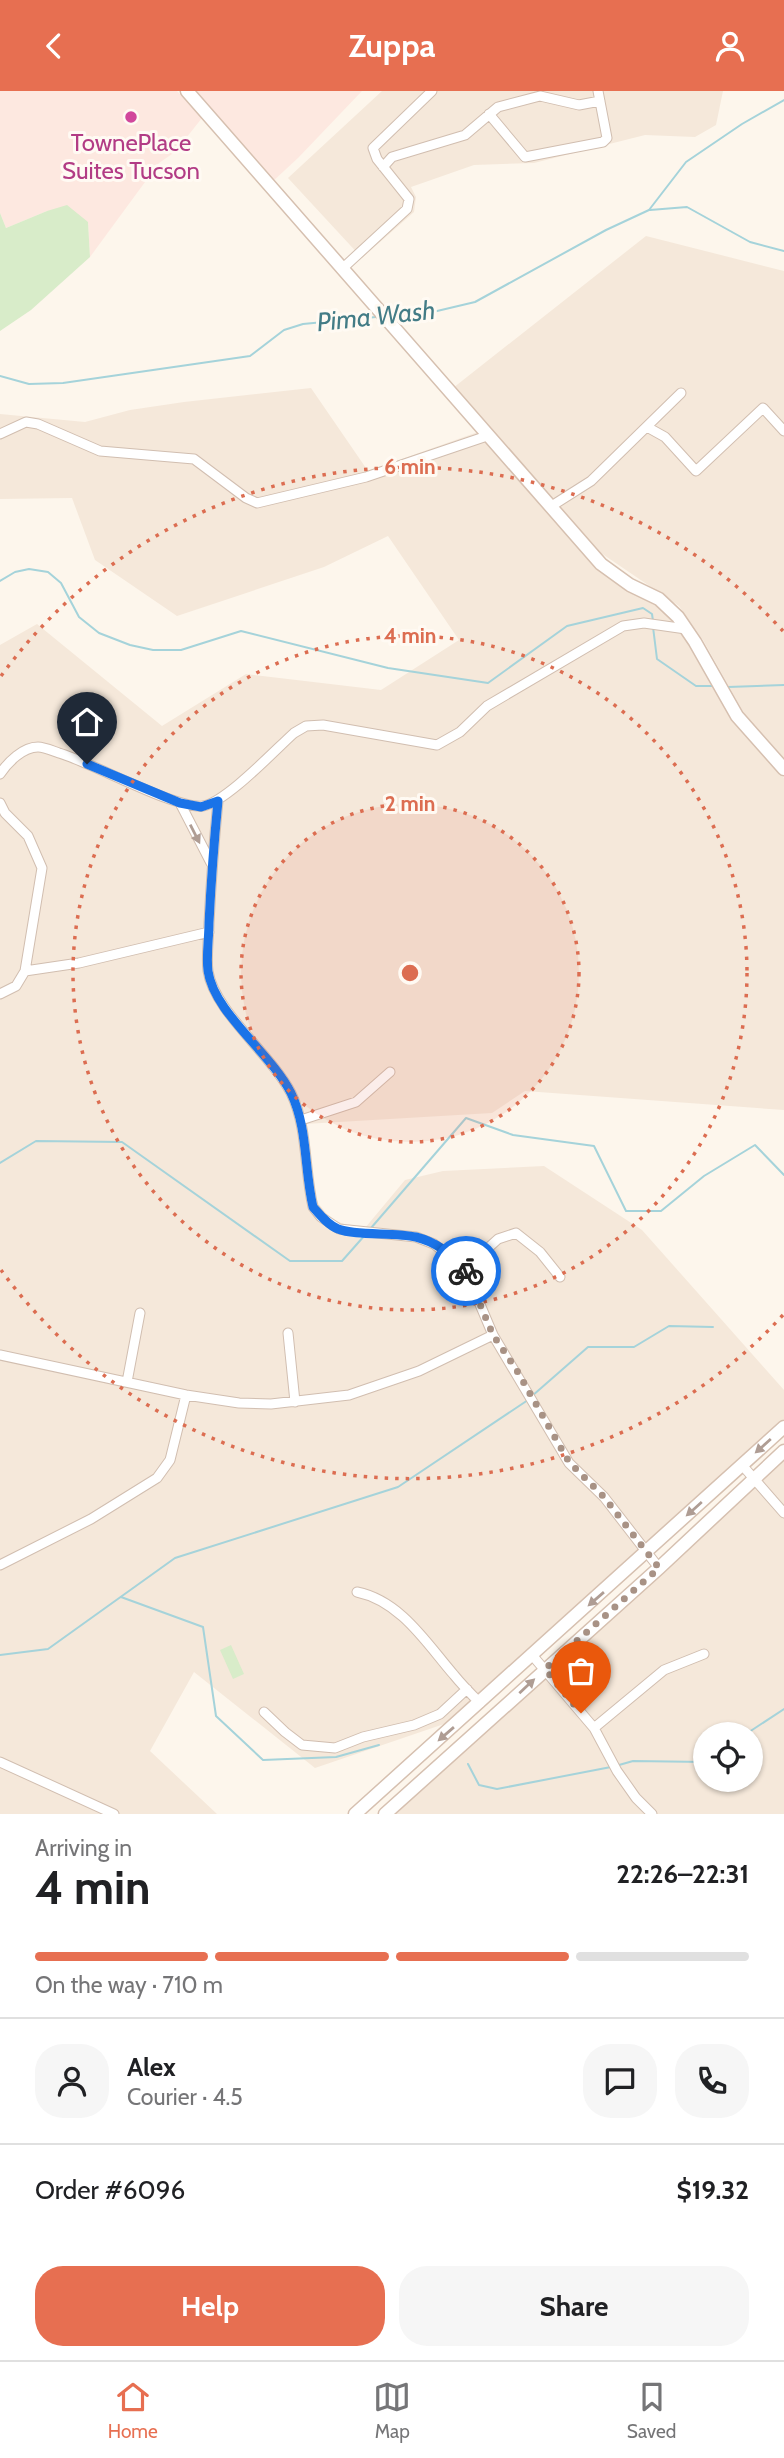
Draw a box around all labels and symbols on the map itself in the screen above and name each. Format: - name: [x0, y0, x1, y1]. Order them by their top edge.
- marker: TownePlace Suites Tucson: [123, 109, 139, 125]
- place label: TownePlace Suites Tucson: [62, 128, 200, 185]
- water label: Pima Wash: [315, 294, 437, 338]
- text: 6 min: [384, 454, 436, 479]
- text: 4 min: [384, 623, 436, 648]
- pin: [57, 692, 117, 764]
- text: 2 min: [385, 791, 435, 816]
- one-way arrow: [189, 824, 201, 843]
- centre of rings: [398, 961, 422, 985]
- courier: [431, 1236, 501, 1306]
- one-way arrow: [755, 1438, 772, 1454]
- one-way arrow: [685, 1501, 703, 1517]
- one-way arrow: [587, 1591, 604, 1606]
- pin: [551, 1641, 611, 1713]
- one-way arrow: [518, 1679, 535, 1695]
- one-way arrow: [437, 1726, 454, 1741]

